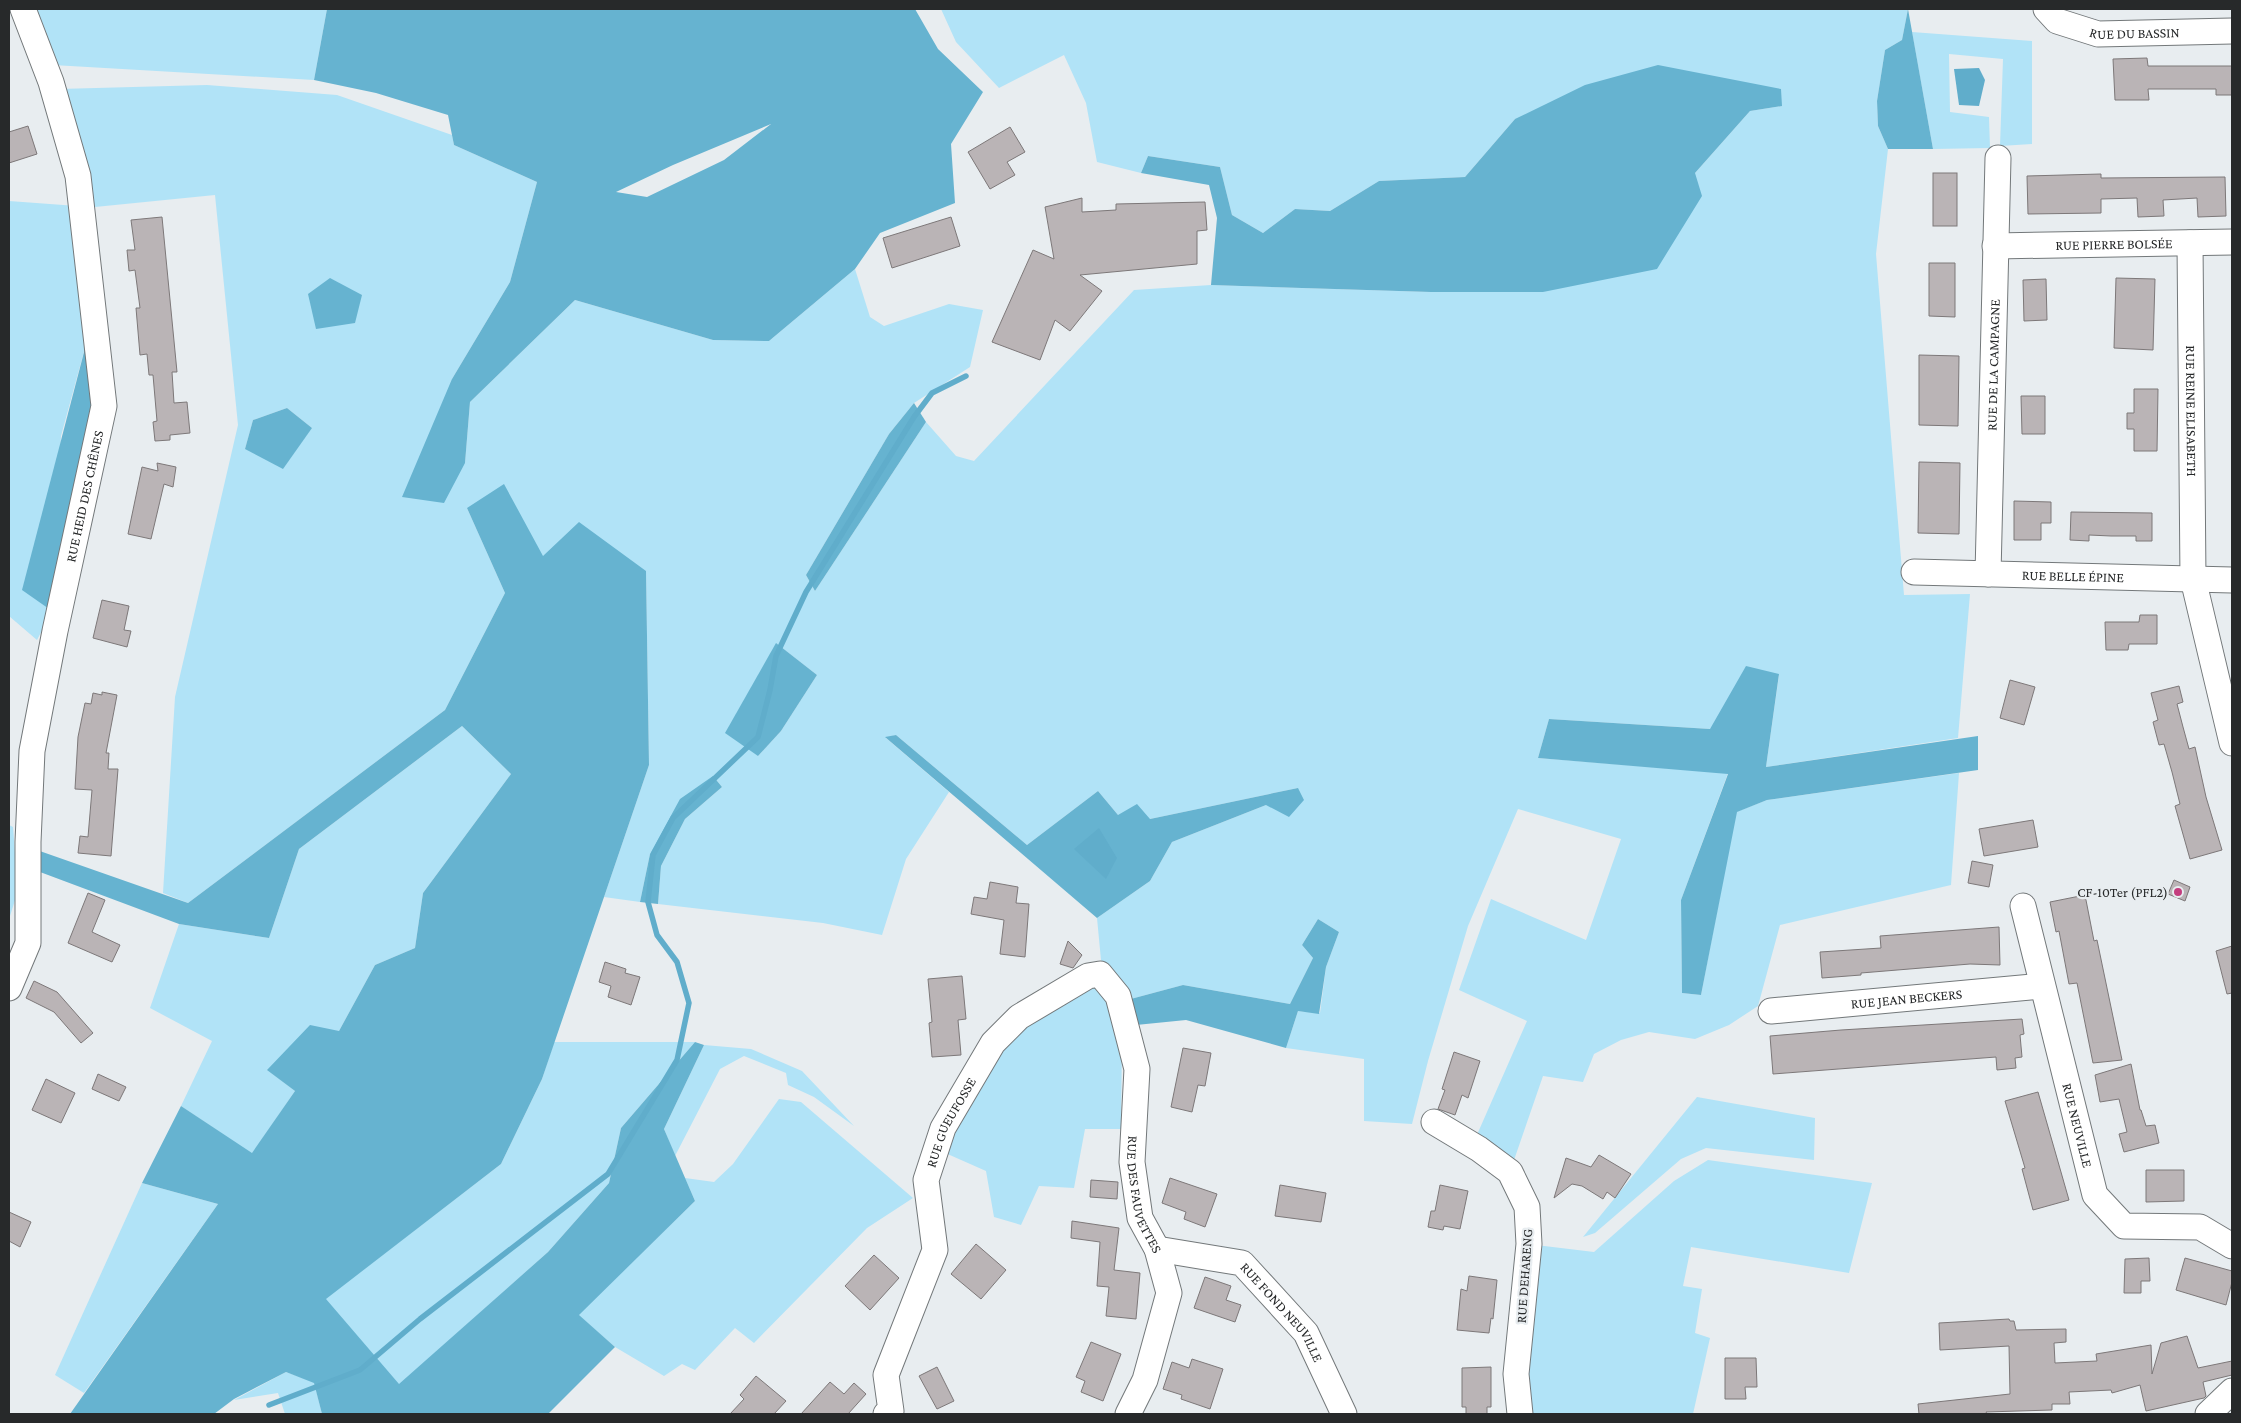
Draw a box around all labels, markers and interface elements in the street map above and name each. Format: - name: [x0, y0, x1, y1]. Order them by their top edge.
- street label: RUE DU BASSIN: [2088, 24, 2180, 42]
- street label: RUE PIERRE BOLSÉE: [2055, 235, 2173, 253]
- street label: RUE DE LA CAMPAGNE: [1983, 299, 2003, 431]
- street label: RUE REINE ELISABETH: [2183, 345, 2200, 477]
- street label: RUE HEID DES CHÊNES: [62, 428, 107, 564]
- street label: RUE BELLE ÉPINE: [2022, 567, 2125, 585]
- place label: CF-10Ter (PFL2): [2077, 884, 2168, 901]
- marker: CF-10Ter (PFL2): [2172, 886, 2184, 898]
- street label: RUE JEAN BECKERS: [1850, 985, 1963, 1012]
- street label: RUE GUEUFOSSE: [923, 1074, 979, 1169]
- street label: RUE NEUVILLE: [2059, 1081, 2096, 1170]
- street label: RUE DES FAUVETTES: [1124, 1135, 1166, 1256]
- street label: RUE DEHARENG: [1513, 1228, 1535, 1324]
- street label: RUE FOND NEUVILLE: [1237, 1259, 1327, 1365]

